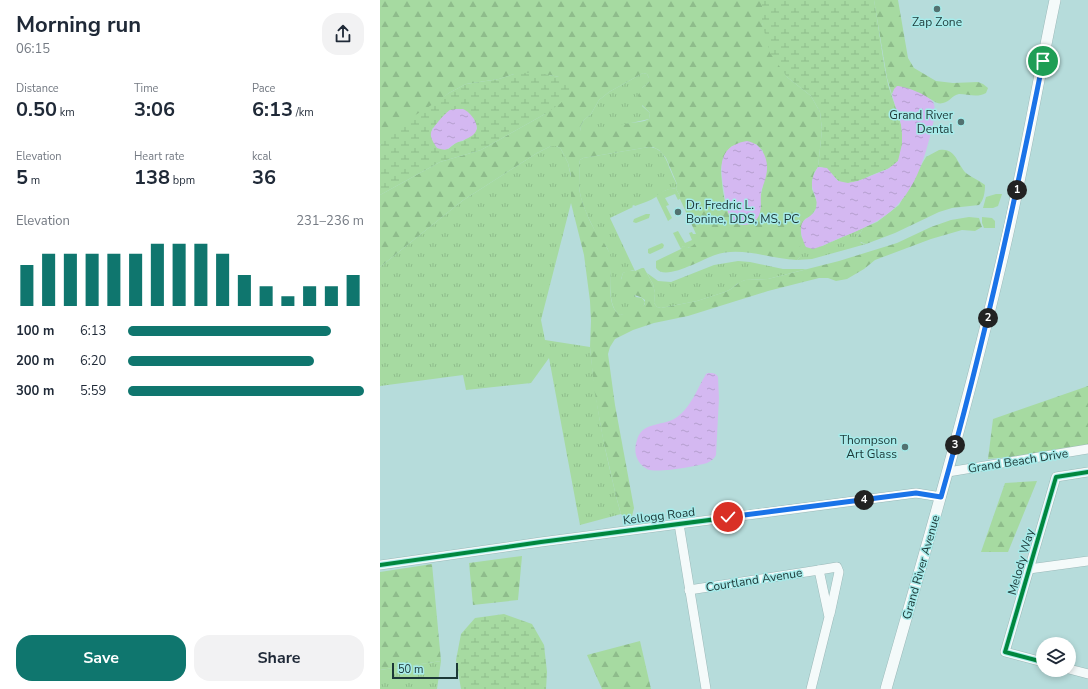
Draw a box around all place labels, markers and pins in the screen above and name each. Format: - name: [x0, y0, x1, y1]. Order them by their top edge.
- marker: Zap Zone: [932, 4, 942, 14]
- place label: Zap Zone: [912, 14, 962, 30]
- pin: [1026, 44, 1060, 78]
- place label: Grand River Dental: [889, 107, 954, 137]
- marker: Grand River Dental: [956, 117, 966, 127]
- pin: 1: [1007, 180, 1027, 200]
- place label: Dr. Fredric L. Bonine, DDS, MS, PC: [686, 197, 799, 227]
- marker: Dr. Fredric L. Bonine, DDS, MS, PC: [673, 207, 683, 217]
- pin: 2: [978, 308, 998, 328]
- place label: Thompson Art Glass: [840, 432, 897, 462]
- pin: 3: [945, 435, 965, 455]
- marker: Thompson Art Glass: [900, 442, 910, 452]
- pin: 4: [854, 490, 874, 510]
- pin: [711, 500, 745, 534]

